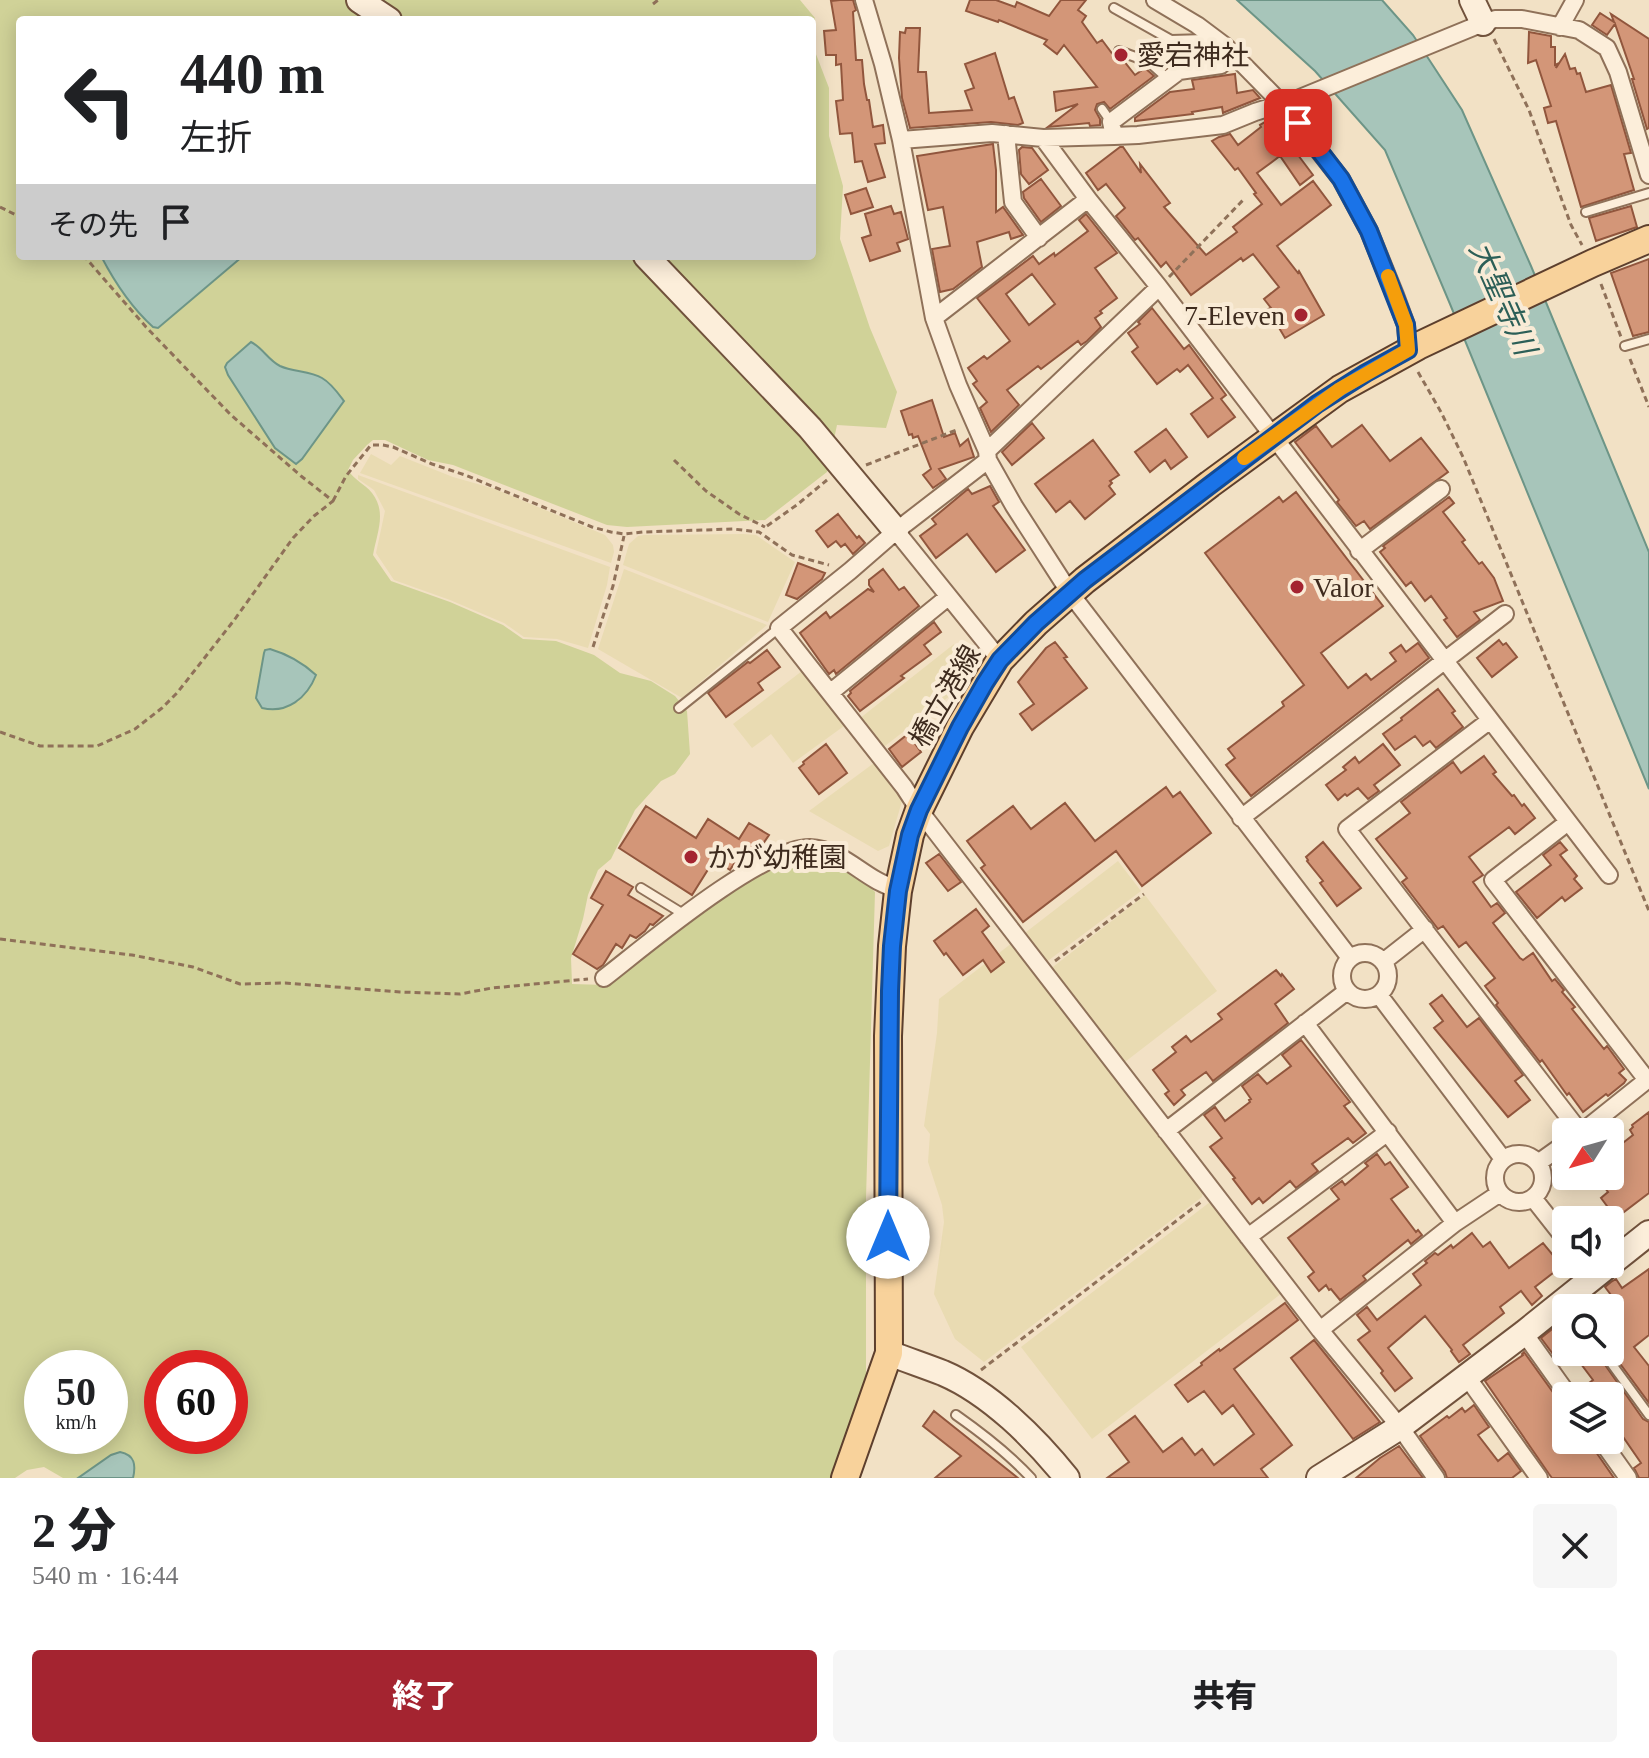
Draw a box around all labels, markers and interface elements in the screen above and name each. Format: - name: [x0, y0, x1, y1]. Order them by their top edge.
- place label: 愛宕神社: [1137, 40, 1249, 71]
- text: 440 m: [180, 43, 325, 105]
- marker: 愛宕神社: [1112, 46, 1130, 64]
- icon: left: [48, 48, 152, 152]
- pin: [1264, 89, 1332, 157]
- icon: arrive: [1276, 101, 1320, 145]
- text: 左折: [180, 118, 252, 158]
- icon: arrive: [154, 200, 198, 244]
- text: その先: [48, 208, 138, 241]
- water label: 大聖寺川: [1464, 236, 1544, 362]
- place label: 7-Eleven: [1184, 300, 1285, 331]
- marker: 7-Eleven: [1292, 306, 1310, 324]
- place label: Valor: [1313, 572, 1374, 603]
- marker: Valor: [1288, 578, 1306, 596]
- street label: 橋立港線: [904, 640, 986, 752]
- place label: かが幼稚園: [707, 842, 847, 873]
- marker: かが幼稚園: [682, 848, 700, 866]
- north arrow: [1552, 1118, 1624, 1190]
- map controls: [1552, 1118, 1624, 1454]
- position arrow: [846, 1195, 930, 1279]
- button: sound: [1552, 1206, 1624, 1278]
- button: search: [1552, 1294, 1624, 1366]
- speed limit sign: 60: [144, 1350, 248, 1454]
- text: 50: [56, 1369, 96, 1414]
- button: layers: [1552, 1382, 1624, 1454]
- text: km/h: [55, 1411, 97, 1433]
- text: 2 分: [32, 1504, 116, 1557]
- button: close: [1533, 1504, 1617, 1588]
- text: 540 m · 16:44: [32, 1561, 179, 1590]
- button: 終了: [32, 1650, 817, 1742]
- button: 共有: [833, 1650, 1617, 1742]

